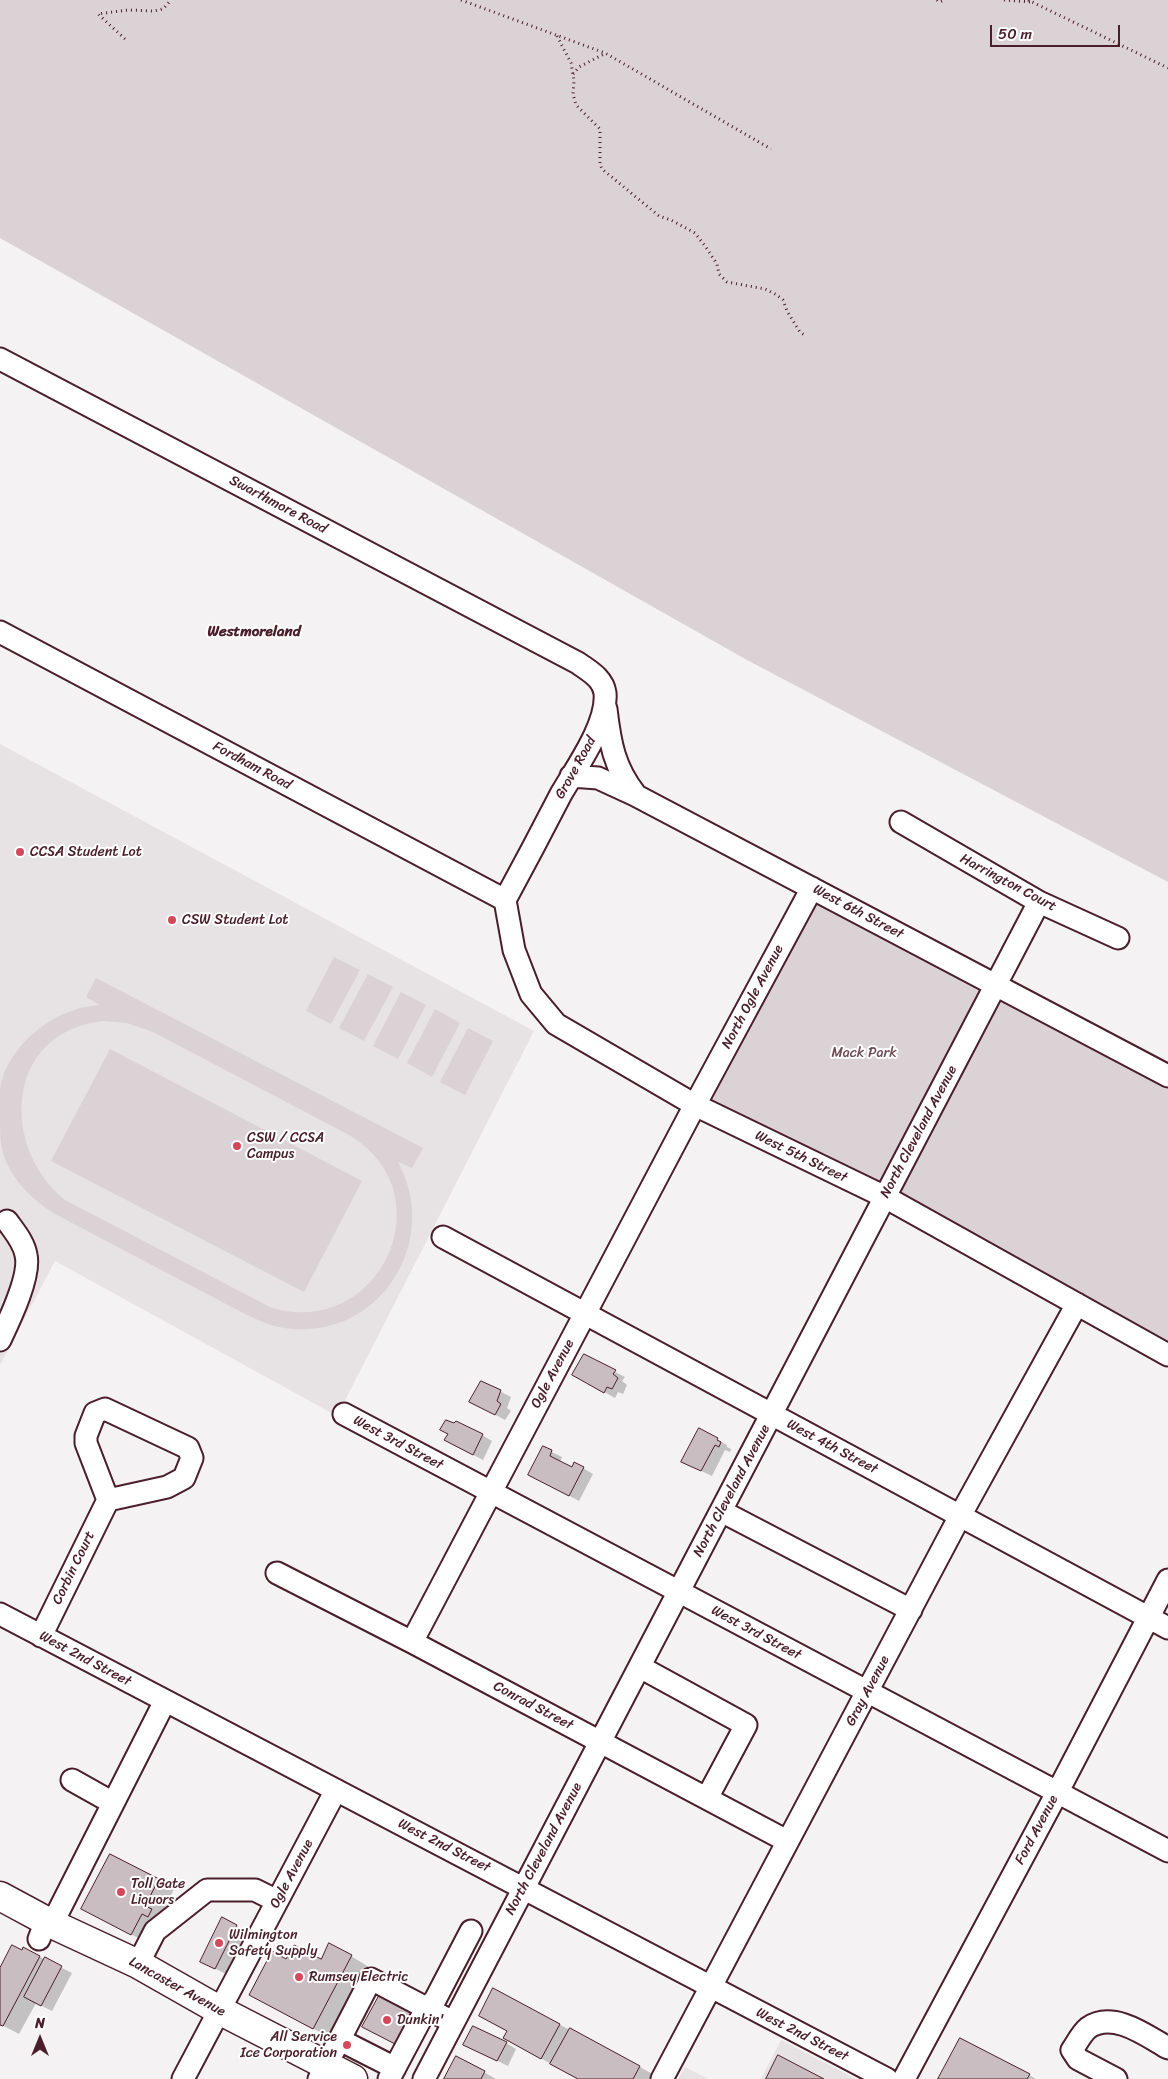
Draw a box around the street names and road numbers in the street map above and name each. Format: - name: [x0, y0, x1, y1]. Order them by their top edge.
- street label: Swarthmore Road: [226, 472, 330, 538]
- street label: Grove Road: [552, 734, 600, 802]
- street label: Fordham Road: [210, 738, 294, 794]
- street label: Harrington Court: [957, 851, 1059, 915]
- street label: West 6th Street: [810, 881, 906, 943]
- street label: North Ogle Avenue: [719, 942, 787, 1052]
- street label: North Cleveland Avenue: [877, 1063, 961, 1201]
- street label: West 5th Street: [752, 1127, 850, 1187]
- street label: Ogle Avenue: [528, 1337, 578, 1411]
- street label: West 3rd Street: [350, 1412, 446, 1474]
- street label: West 4th Street: [784, 1416, 880, 1478]
- street label: North Cleveland Avenue: [690, 1422, 774, 1560]
- street label: Corbin Court: [49, 1529, 99, 1607]
- street label: West 3rd Street: [708, 1602, 804, 1664]
- street label: West 2nd Street: [36, 1628, 134, 1690]
- street label: Gray Avenue: [842, 1653, 894, 1729]
- street label: Conrad Street: [490, 1678, 576, 1734]
- street label: North Cleveland Avenue: [502, 1780, 586, 1918]
- street label: Ford Avenue: [1012, 1792, 1062, 1868]
- street label: West 2nd Street: [395, 1815, 493, 1877]
- street label: Ogle Avenue: [267, 1837, 317, 1911]
- street label: Lancaster Avenue: [126, 1954, 228, 2020]
- street label: West 2nd Street: [753, 2004, 851, 2066]

